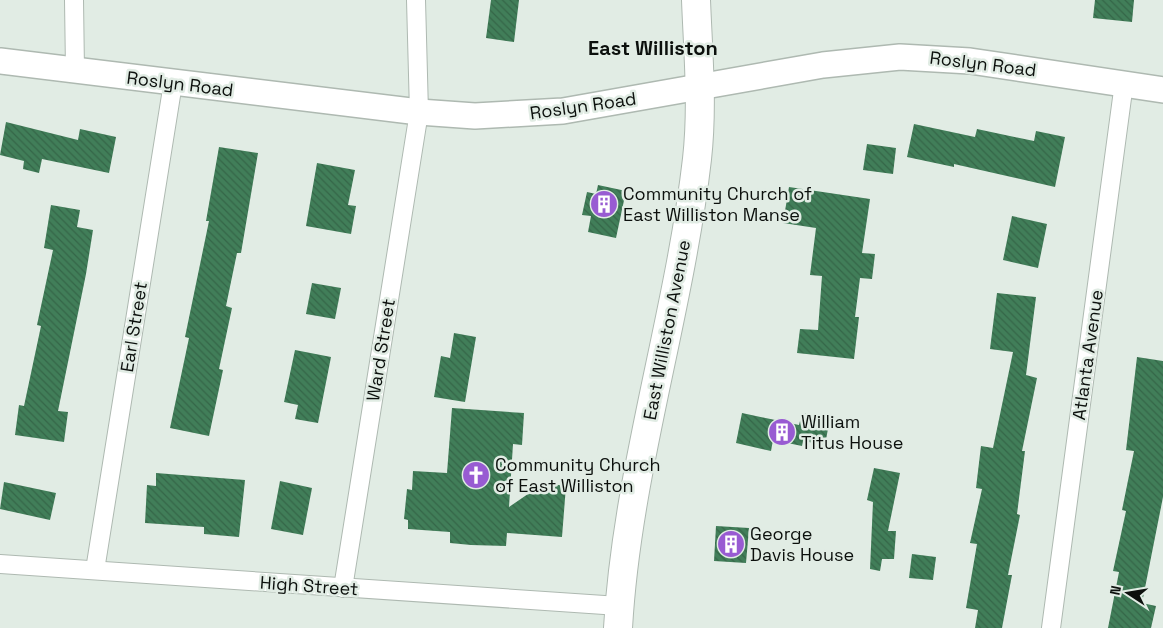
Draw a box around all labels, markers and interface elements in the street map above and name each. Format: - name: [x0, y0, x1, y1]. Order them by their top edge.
- district label: East Williston: [588, 35, 718, 61]
- street label: Roslyn Road: [928, 46, 1038, 81]
- street label: Roslyn Road: [125, 66, 235, 101]
- street label: Roslyn Road: [528, 87, 638, 124]
- place label: Community Church of East Williston Manse: [623, 182, 812, 226]
- building icon: Community Church of East Williston Manse: [589, 189, 619, 219]
- street label: East Williston Avenue: [638, 238, 695, 422]
- street label: Earl Street: [115, 280, 152, 374]
- street label: Atlanta Avenue: [1067, 288, 1108, 422]
- street label: Ward Street: [361, 297, 400, 403]
- place label: William Titus House: [801, 410, 903, 454]
- building icon: William Titus House: [767, 417, 797, 447]
- place label: Community Church of East Williston: [495, 453, 661, 497]
- church icon: Community Church of East Williston: [461, 460, 491, 490]
- place label: George Davis House: [750, 522, 854, 566]
- building icon: George Davis House: [716, 529, 746, 559]
- north arrow: [1103, 568, 1153, 618]
- street label: High Street: [259, 571, 359, 600]
- text: N: [1106, 584, 1125, 597]

